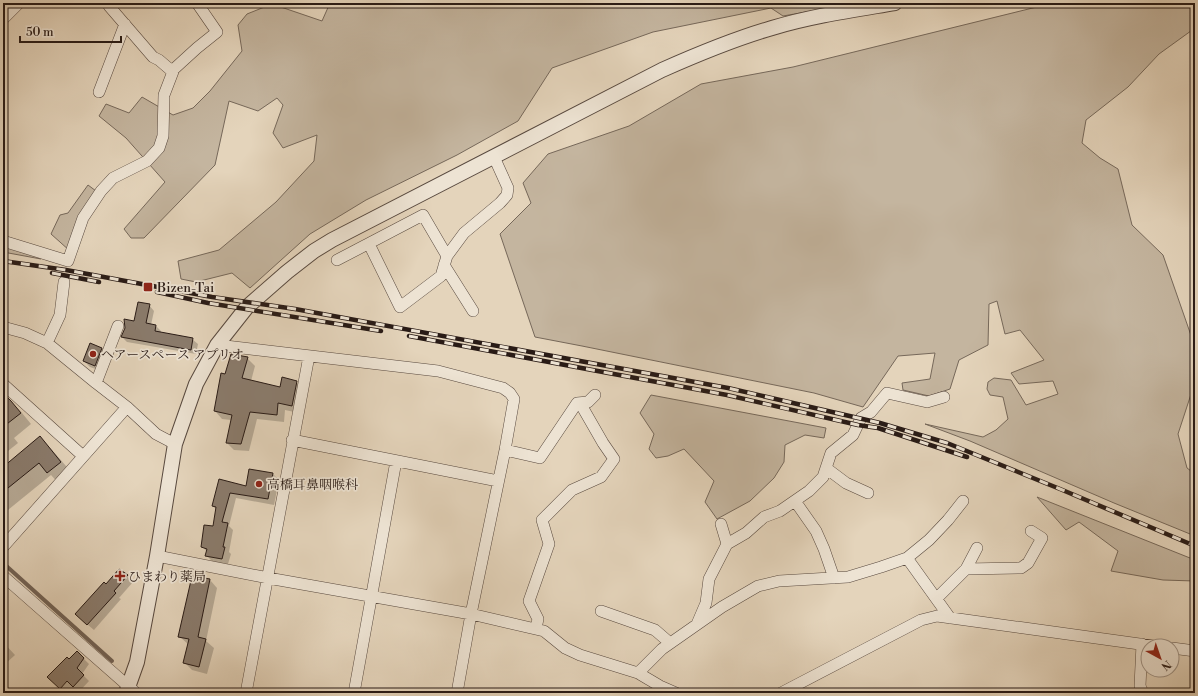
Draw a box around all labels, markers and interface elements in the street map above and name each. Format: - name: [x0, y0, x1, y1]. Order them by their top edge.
- scale bar: [20, 18, 121, 44]
- text: 50 m: [26, 25, 54, 40]
- place label: Bizen-Tai: [156, 280, 214, 296]
- marker: Bizen-Tai: [142, 281, 154, 293]
- place label: ヘアースペース アプリオ: [101, 347, 244, 363]
- marker: ヘアースペース アプリオ: [88, 349, 98, 359]
- place label: 高橋耳鼻咽喉科: [267, 477, 358, 493]
- marker: 高橋耳鼻咽喉科: [254, 479, 264, 489]
- place label: ひまわり薬局: [128, 569, 206, 585]
- marker: ひまわり薬局: [115, 571, 125, 581]
- north arrow: [1140, 638, 1180, 678]
- text: N: [1158, 657, 1174, 673]

